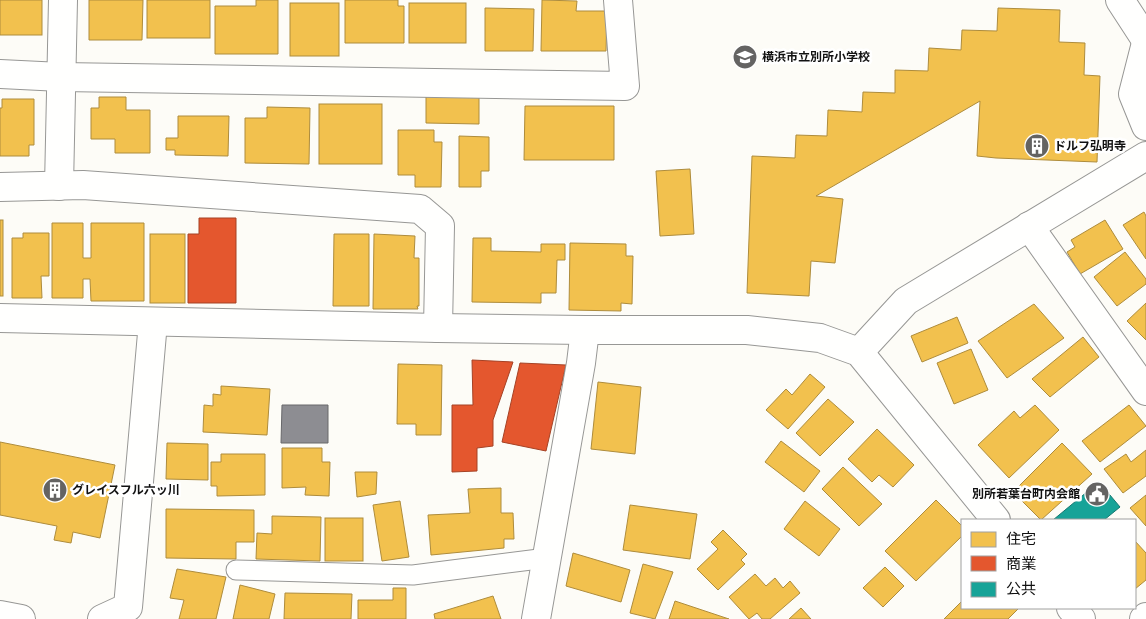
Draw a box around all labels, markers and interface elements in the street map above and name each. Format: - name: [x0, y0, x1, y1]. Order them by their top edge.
- school or university icon: 横浜市立別所小学校: [732, 44, 758, 70]
- place label: 横浜市立別所小学校: [762, 50, 870, 64]
- building icon: ドルフ弘明寺: [1024, 133, 1050, 159]
- place label: ドルフ弘明寺: [1054, 139, 1126, 153]
- building icon: グレイスフル六ッ川: [42, 477, 68, 503]
- public building icon: 別所若葉台町内会館: [1084, 481, 1110, 507]
- place label: グレイスフル六ッ川: [72, 483, 180, 497]
- place label: 別所若葉台町内会館: [972, 487, 1080, 501]
- legend: [961, 519, 1136, 609]
- text: 住宅: [1006, 530, 1036, 548]
- text: 商業: [1006, 555, 1036, 573]
- text: 公共: [1006, 580, 1036, 598]

